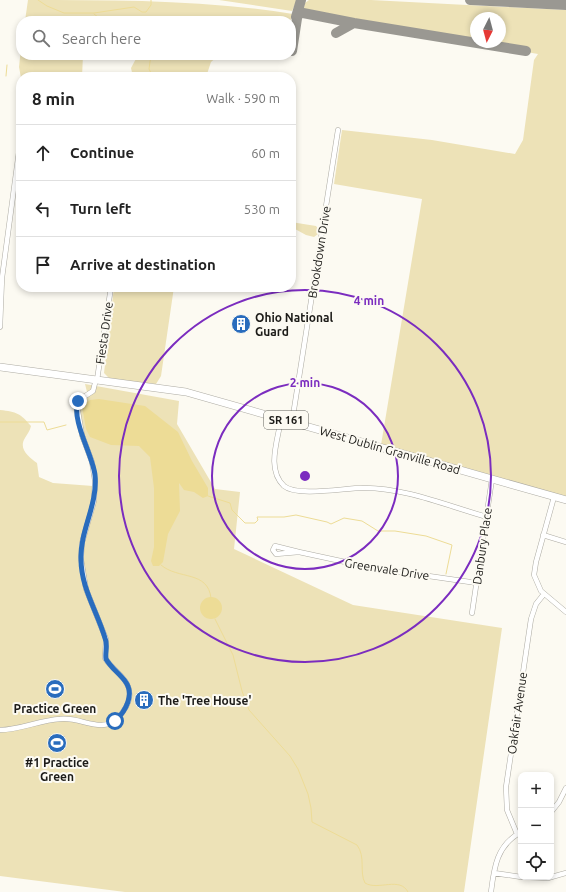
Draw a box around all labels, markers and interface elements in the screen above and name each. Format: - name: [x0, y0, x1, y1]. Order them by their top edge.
- north arrow: [470, 12, 506, 48]
- search box: [16, 16, 296, 60]
- icon: search: [30, 27, 52, 49]
- text: Search here: [62, 30, 141, 47]
- text: 8 min: [32, 89, 75, 108]
- text: Walk · 590 m: [206, 91, 280, 105]
- icon: ahead: [32, 142, 54, 164]
- text: Continue: [70, 144, 134, 161]
- text: 60 m: [251, 146, 280, 160]
- icon: left: [32, 198, 54, 220]
- text: Turn left: [70, 200, 131, 217]
- text: 530 m: [244, 202, 280, 216]
- street label: Brookdown Drive: [305, 205, 333, 299]
- icon: arrive: [32, 254, 54, 276]
- text: Arrive at destination: [70, 256, 216, 273]
- text: 4 min: [354, 294, 384, 307]
- street label: Fiesta Drive: [93, 301, 115, 365]
- place label: Ohio National Guard: [255, 311, 334, 338]
- building icon: Ohio National Guard: [230, 313, 252, 335]
- text: 2 min: [290, 376, 320, 389]
- route end: [69, 392, 87, 410]
- road number: SR 161: [264, 411, 308, 429]
- street label: West Dublin Granville Road: [318, 424, 462, 476]
- centre of rings: [298, 469, 312, 483]
- street label: Danbury Place: [470, 507, 494, 585]
- street label: Greenvale Drive: [344, 556, 430, 582]
- street label: Oakfair Avenue: [505, 671, 529, 755]
- sports icon: Practice Green: [44, 678, 66, 700]
- building icon: The 'Tree House': [133, 689, 155, 711]
- place label: The 'Tree House': [158, 694, 251, 707]
- place label: Practice Green: [14, 702, 96, 715]
- route start: [106, 712, 124, 730]
- sports icon: #1 Practice Green: [46, 732, 68, 754]
- place label: #1 Practice Green: [25, 756, 89, 783]
- map controls: [518, 772, 554, 880]
- button: +: [518, 772, 554, 808]
- button: −: [518, 808, 554, 844]
- button: locate: [518, 844, 554, 880]

